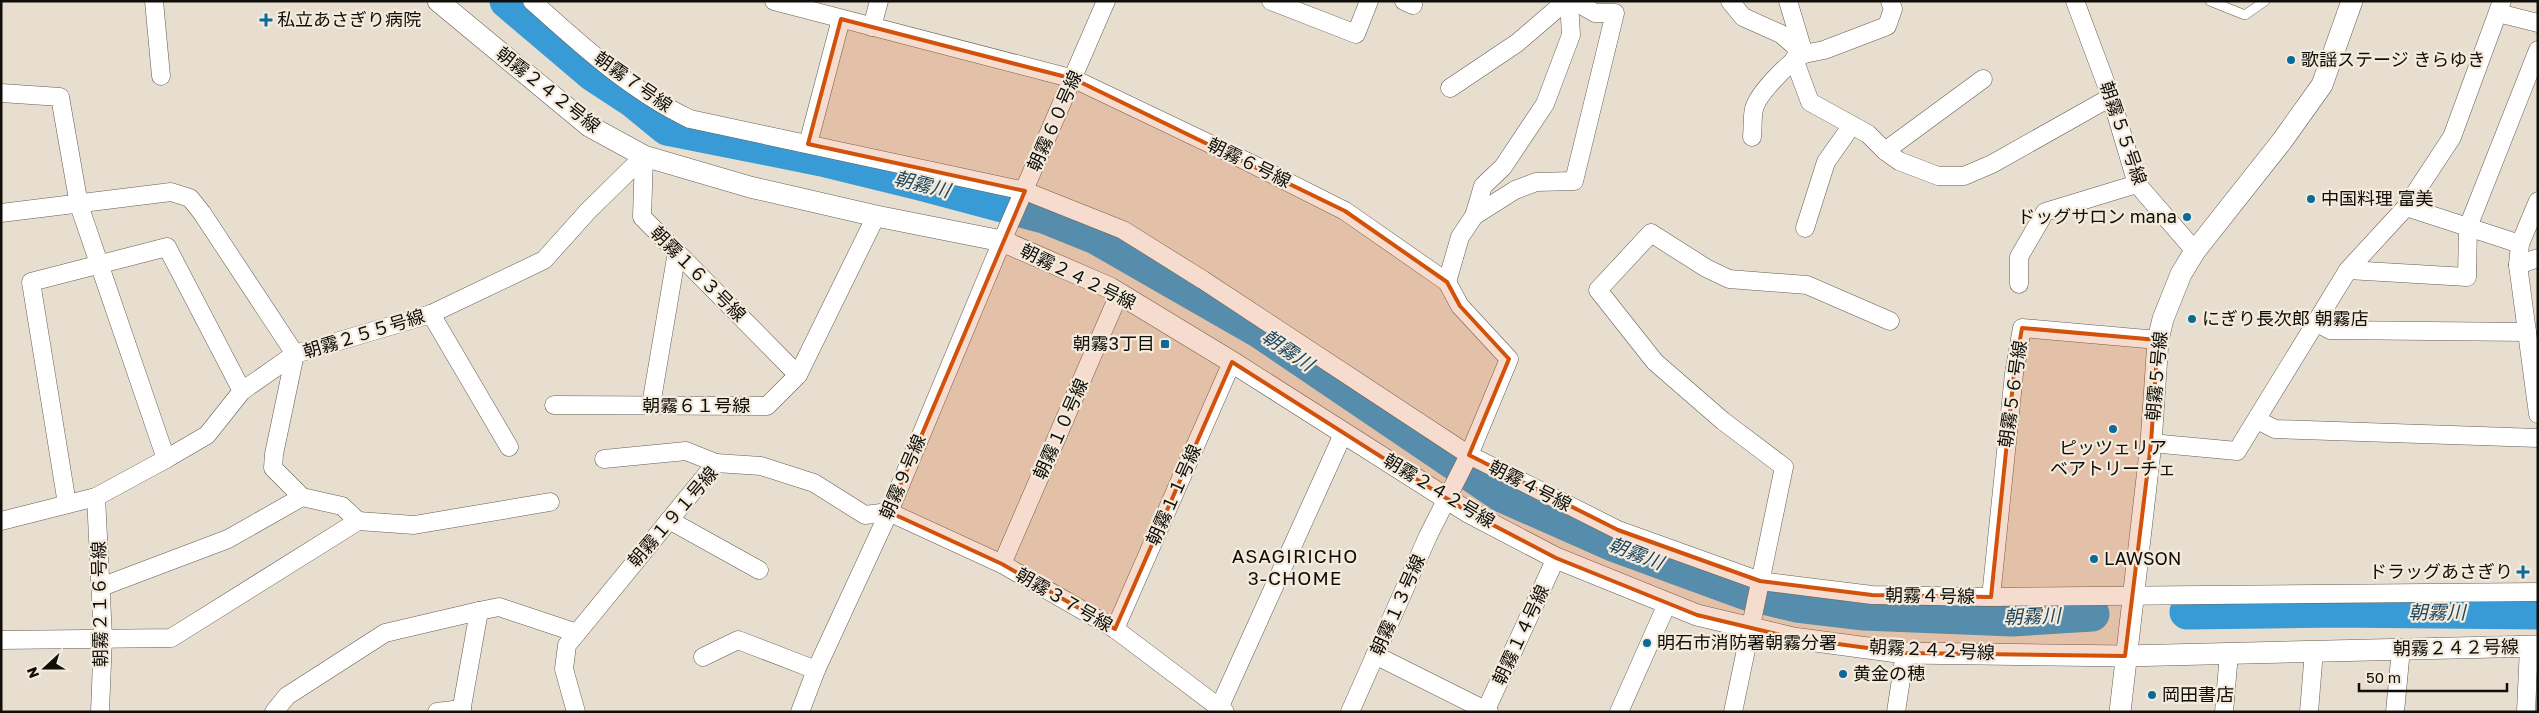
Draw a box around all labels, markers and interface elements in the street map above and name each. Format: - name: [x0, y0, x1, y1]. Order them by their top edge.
- place label: 私立あさぎり病院: [277, 8, 421, 30]
- marker: 私立あさぎり病院: [259, 13, 273, 27]
- street label: 朝霧２４２号線: [492, 42, 605, 137]
- street label: 朝霧７号線: [590, 46, 677, 116]
- place label: 歌謡ステージ きらゆき: [2301, 48, 2485, 70]
- marker: 歌謡ステージ きらゆき: [2285, 54, 2297, 66]
- street label: 朝霧６０号線: [1022, 67, 1086, 174]
- street label: 朝霧５５号線: [2096, 78, 2152, 187]
- street label: 朝霧６号線: [1204, 132, 1295, 192]
- water label: 朝霧川: [892, 165, 954, 202]
- place label: 中国料理 富美: [2321, 187, 2434, 209]
- marker: 中国料理 富美: [2305, 193, 2317, 205]
- place label: ドッグサロン mana: [2017, 205, 2177, 227]
- marker: ドッグサロン mana: [2181, 211, 2193, 223]
- street label: 朝霧１６３号線: [646, 221, 751, 326]
- street label: 朝霧２４２号線: [1017, 239, 1140, 314]
- street label: 朝霧２５５号線: [300, 304, 427, 362]
- place label: にぎり長次郎 朝霧店: [2202, 307, 2369, 329]
- marker: にぎり長次郎 朝霧店: [2186, 313, 2198, 325]
- water label: 朝霧川: [1258, 324, 1320, 376]
- street label: 朝霧５号線: [2141, 330, 2171, 422]
- place label: 朝霧3丁目: [1072, 332, 1155, 354]
- marker: 朝霧3丁目: [1159, 338, 1171, 350]
- street label: 朝霧５６号線: [1994, 339, 2030, 449]
- street label: 朝霧１０号線: [1028, 375, 1092, 482]
- street label: 朝霧６１号線: [642, 394, 750, 416]
- marker: ピッツェリア ベアトリーチェ: [2107, 423, 2119, 435]
- street label: 朝霧９号線: [874, 431, 930, 522]
- place label: ピッツェリア ベアトリーチェ: [2050, 436, 2176, 479]
- street label: 朝霧１１号線: [1141, 441, 1205, 548]
- street label: 朝霧２４２号線: [1380, 448, 1499, 532]
- street label: 朝霧４号線: [1485, 455, 1576, 515]
- street label: 朝霧１９１号線: [623, 462, 722, 571]
- water label: 朝霧川: [1605, 532, 1669, 574]
- street label: 朝霧２１６号線: [87, 541, 111, 667]
- district label: ASAGIRICHO 3-CHOME: [1232, 544, 1358, 589]
- place label: LAWSON: [2104, 547, 2181, 569]
- street label: 朝霧１３号線: [1365, 551, 1429, 658]
- marker: LAWSON: [2088, 553, 2100, 565]
- place label: ドラッグあさぎり: [2369, 560, 2513, 582]
- street label: 朝霧３７号線: [1012, 563, 1117, 636]
- marker: ドラッグあさぎり: [2517, 566, 2529, 578]
- street label: 朝霧１４号線: [1487, 581, 1553, 688]
- street label: 朝霧４号線: [1885, 583, 1975, 607]
- water label: 朝霧川: [2408, 600, 2467, 623]
- water label: 朝霧川: [2003, 603, 2063, 628]
- place label: 明石市消防署朝霧分署: [1657, 631, 1837, 653]
- street label: 朝霧２４２号線: [1869, 635, 1996, 663]
- street label: 朝霧２４２号線: [2393, 635, 2519, 659]
- marker: 明石市消防署朝霧分署: [1641, 637, 1653, 649]
- north arrow: [20, 643, 70, 693]
- scale bar: [2359, 660, 2506, 692]
- place label: 黄金の穂: [1853, 662, 1925, 684]
- text: N: [23, 665, 42, 681]
- marker: 黄金の穂: [1837, 668, 1849, 680]
- text: 50 m: [2366, 668, 2401, 686]
- place label: 岡田書店: [2162, 683, 2234, 705]
- marker: 岡田書店: [2146, 689, 2158, 701]

